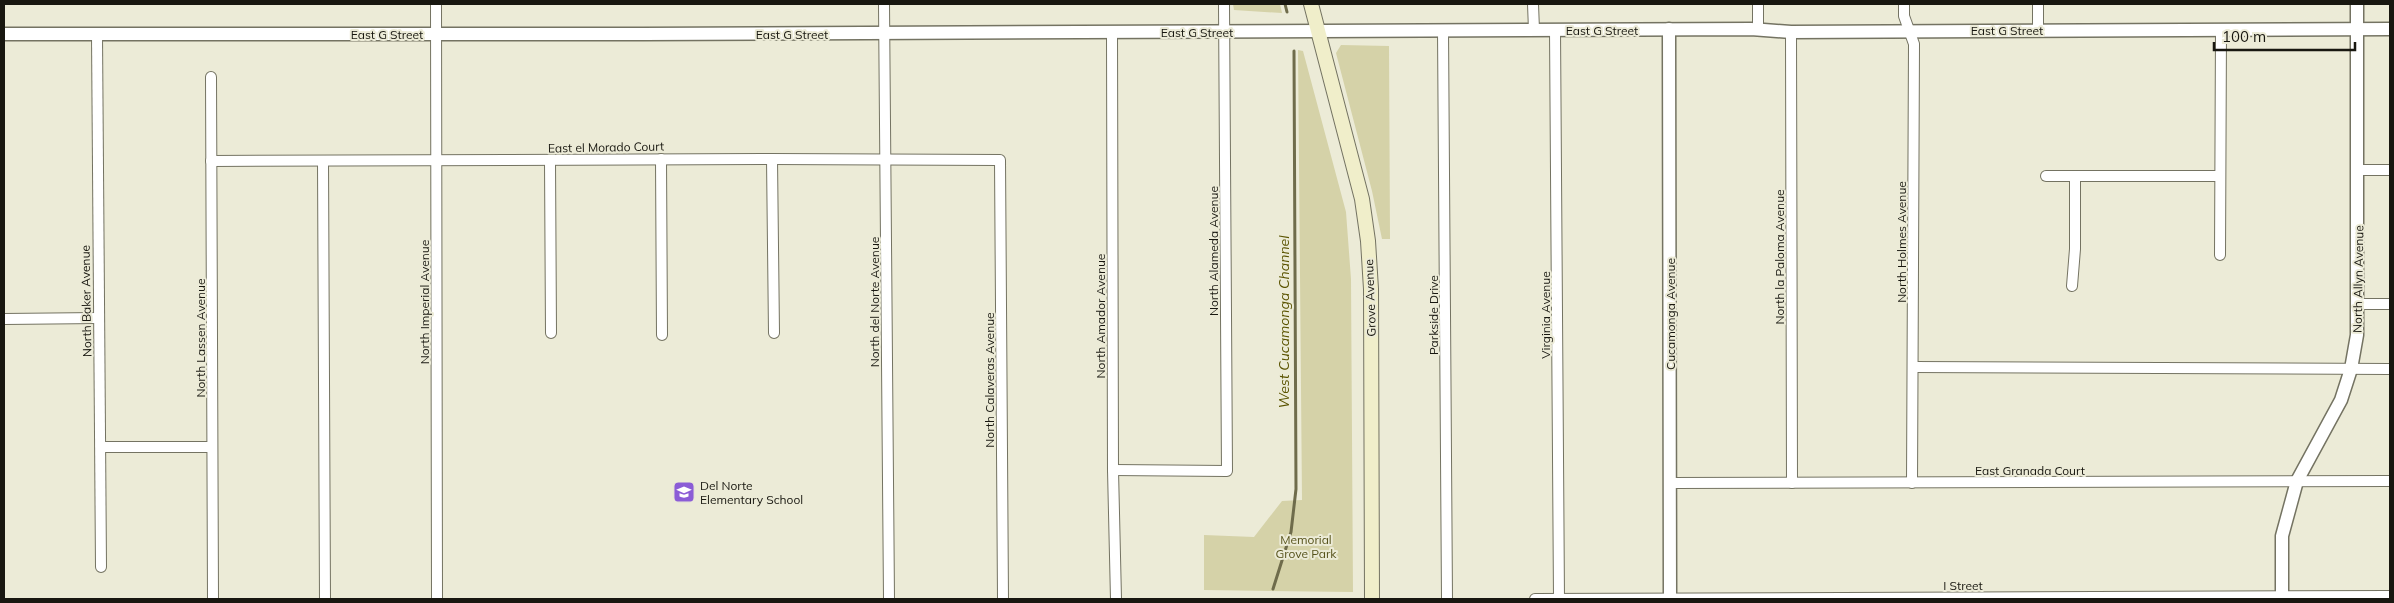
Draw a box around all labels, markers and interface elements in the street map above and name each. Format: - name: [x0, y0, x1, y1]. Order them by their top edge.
- scale bar: [2214, 20, 2355, 52]
- street label: East G Street: [1566, 23, 1638, 38]
- street label: East G Street: [1971, 23, 2043, 38]
- street label: East G Street: [1161, 25, 1233, 40]
- street label: East G Street: [351, 27, 423, 42]
- street label: East G Street: [756, 27, 828, 42]
- text: 100 m: [2222, 27, 2266, 46]
- street label: East el Morado Court: [548, 138, 664, 156]
- street label: North Holmes Avenue: [1894, 181, 1909, 303]
- street label: North Alameda Avenue: [1206, 186, 1221, 316]
- street label: North la Paloma Avenue: [1772, 189, 1787, 325]
- street label: North Allyn Avenue: [2350, 225, 2366, 333]
- water label: West Cucamonga Channel: [1275, 235, 1293, 409]
- street label: North del Norte Avenue: [867, 237, 882, 367]
- street label: North Imperial Avenue: [417, 240, 432, 364]
- street label: North Baker Avenue: [78, 245, 94, 357]
- street label: North Amador Avenue: [1093, 254, 1108, 378]
- street label: Cucamonga Avenue: [1663, 258, 1678, 370]
- street label: Grove Avenue: [1361, 259, 1379, 337]
- street label: Virginia Avenue: [1538, 271, 1553, 359]
- street label: Parkside Drive: [1426, 275, 1441, 355]
- street label: North Lassen Avenue: [193, 279, 208, 398]
- street label: North Calaveras Avenue: [982, 312, 997, 448]
- street label: East Granada Court: [1975, 463, 2085, 478]
- place label: Del Norte Elementary School: [700, 478, 803, 507]
- school or university icon: Del Norte Elementary School: [672, 480, 696, 504]
- park label: Memorial Grove Park: [1275, 532, 1337, 561]
- street label: I Street: [1943, 578, 1983, 593]

